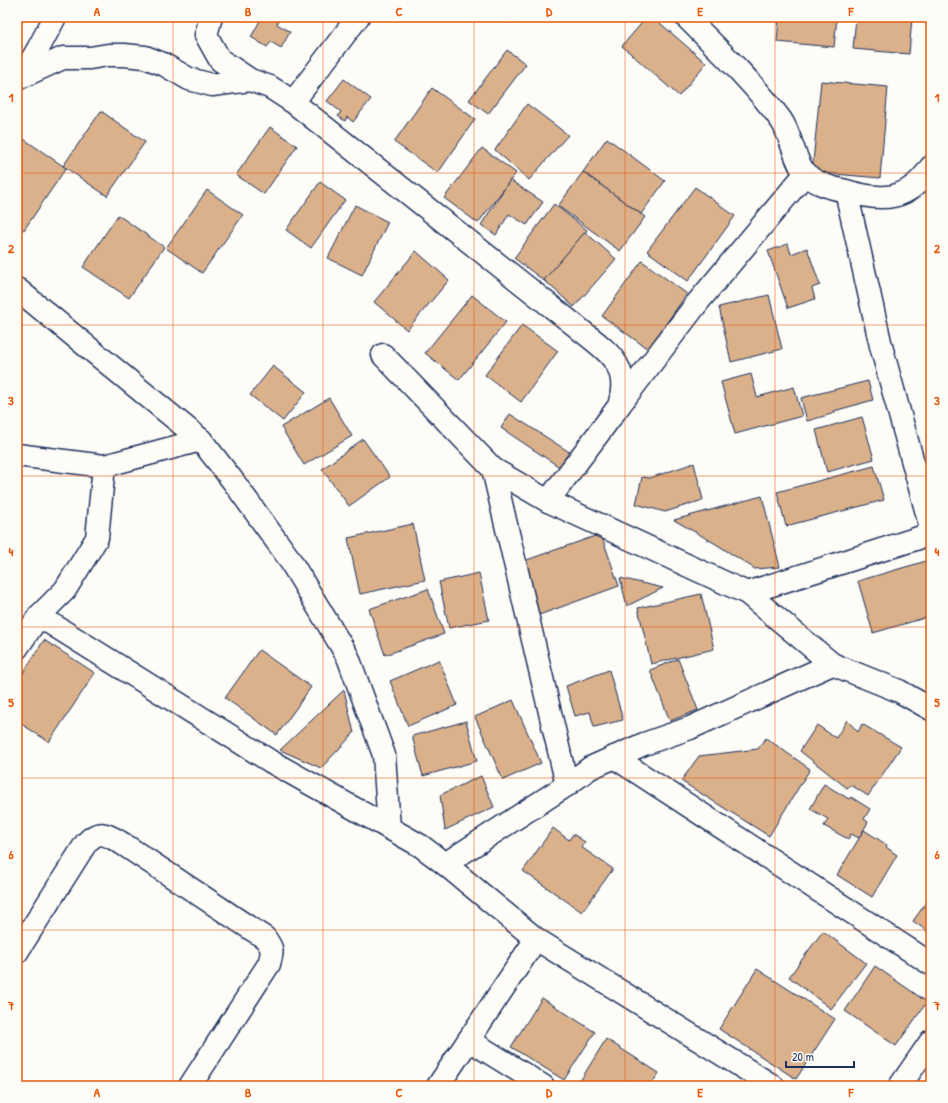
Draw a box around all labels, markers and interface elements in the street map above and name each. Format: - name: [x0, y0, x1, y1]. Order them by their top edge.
- text: A: [94, 2, 101, 20]
- text: B: [245, 2, 252, 20]
- text: C: [395, 2, 403, 20]
- text: D: [546, 2, 553, 20]
- text: E: [697, 2, 703, 20]
- text: F: [848, 2, 855, 20]
- text: 1: [9, 88, 14, 106]
- text: 1: [935, 88, 940, 106]
- text: 2: [8, 239, 15, 257]
- text: 2: [934, 239, 941, 257]
- text: 3: [8, 391, 14, 409]
- text: 3: [934, 391, 940, 409]
- text: 4: [9, 542, 14, 560]
- text: 4: [935, 542, 940, 560]
- text: 5: [8, 693, 14, 711]
- text: 5: [934, 693, 940, 711]
- text: 6: [8, 845, 14, 863]
- text: 6: [934, 845, 940, 863]
- text: 7: [7, 996, 15, 1014]
- text: 7: [933, 996, 941, 1014]
- scale bar: [786, 1043, 854, 1069]
- text: 20 m: [792, 1048, 814, 1065]
- text: A: [94, 1083, 101, 1101]
- text: B: [245, 1083, 252, 1101]
- text: C: [395, 1083, 403, 1101]
- text: D: [546, 1083, 553, 1101]
- text: E: [697, 1083, 703, 1101]
- text: F: [848, 1083, 855, 1101]

